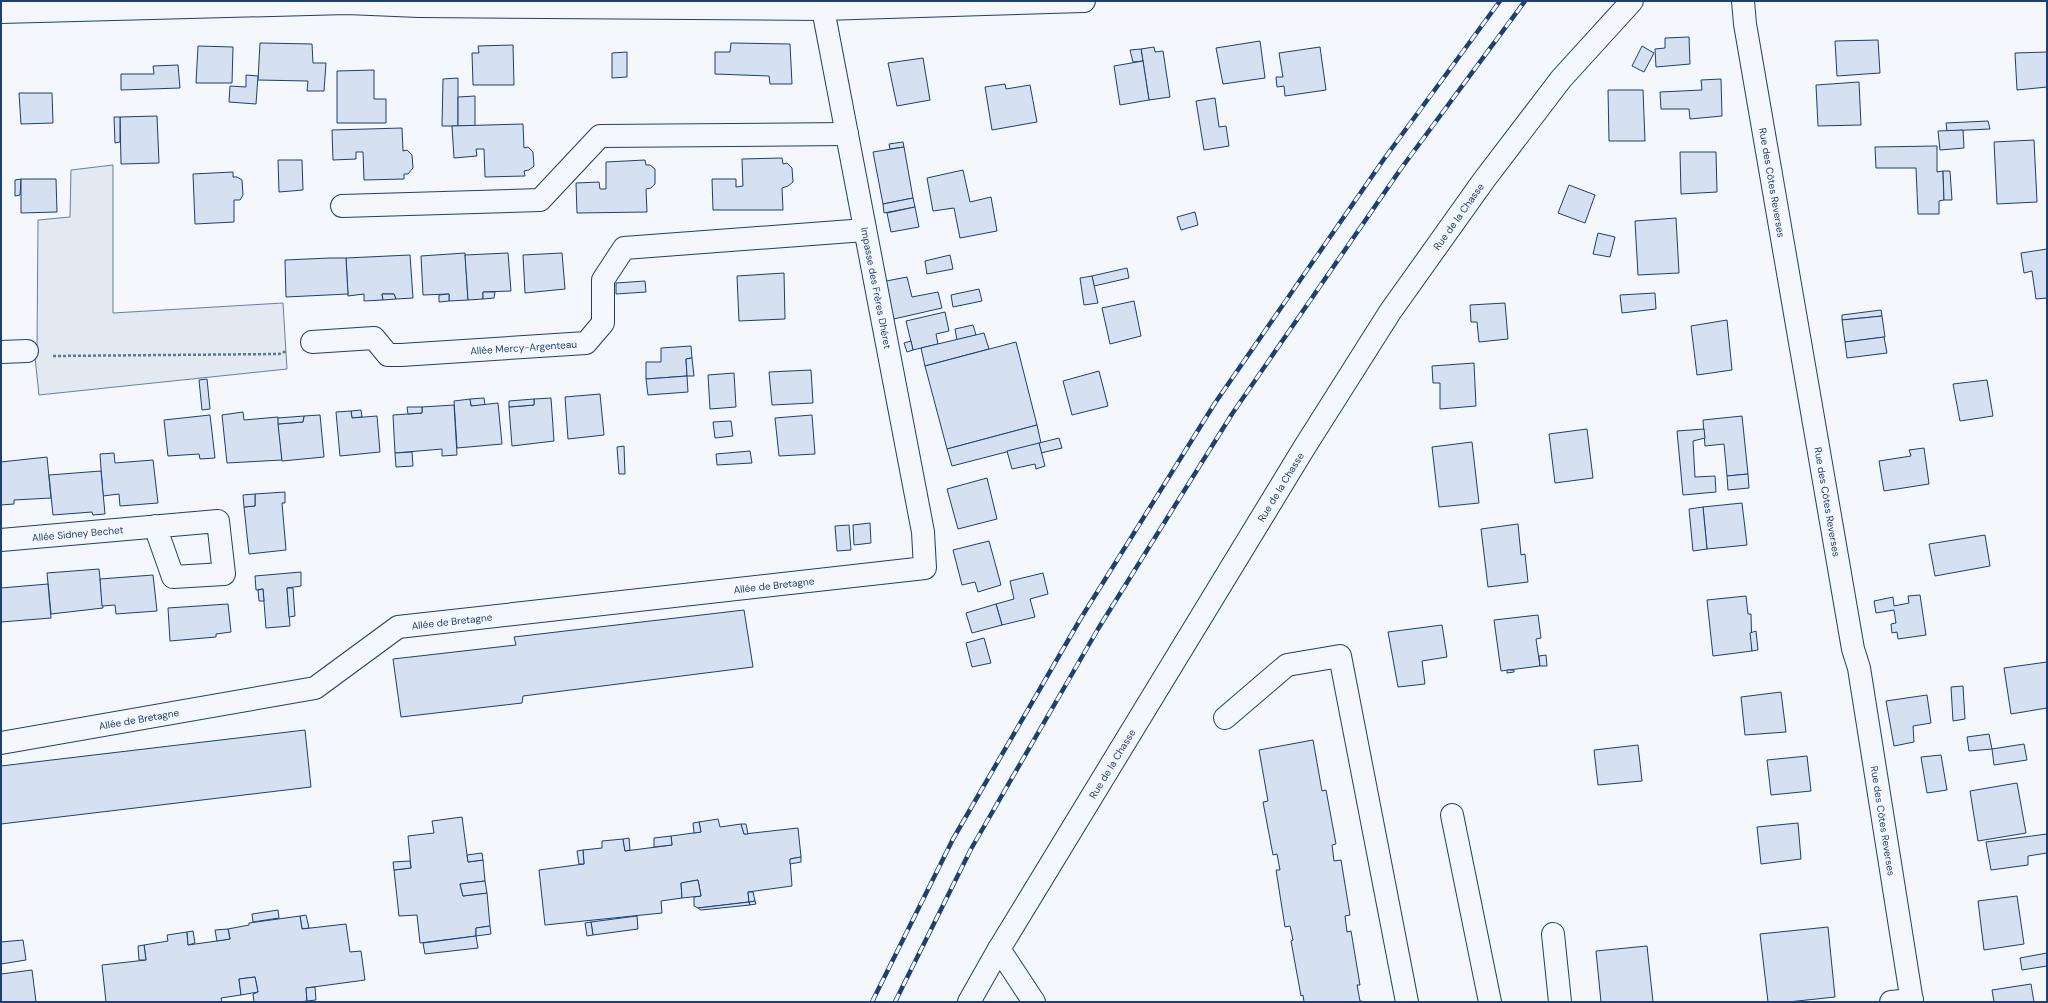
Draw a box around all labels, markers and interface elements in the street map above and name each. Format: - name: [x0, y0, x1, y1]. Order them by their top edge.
- street label: Rue des Côtes Reverses: [1757, 127, 1788, 238]
- street label: Rue de la Chasse: [1430, 180, 1487, 252]
- street label: Impasse des Frères Dhéret: [858, 226, 894, 350]
- street label: Allée Mercy-Argenteau: [470, 337, 578, 357]
- street label: Rue des Côtes Reverses: [1812, 446, 1843, 558]
- street label: Rue de la Chasse: [1254, 449, 1307, 524]
- street label: Allée Sidney Bechet: [31, 523, 124, 544]
- street label: Allée de Bretagne: [733, 574, 815, 596]
- street label: Allée de Bretagne: [411, 610, 493, 632]
- street label: Allée de Bretagne: [98, 705, 180, 732]
- street label: Rue de la Chasse: [1086, 726, 1138, 801]
- street label: Rue des Côtes Reverses: [1868, 765, 1898, 877]

